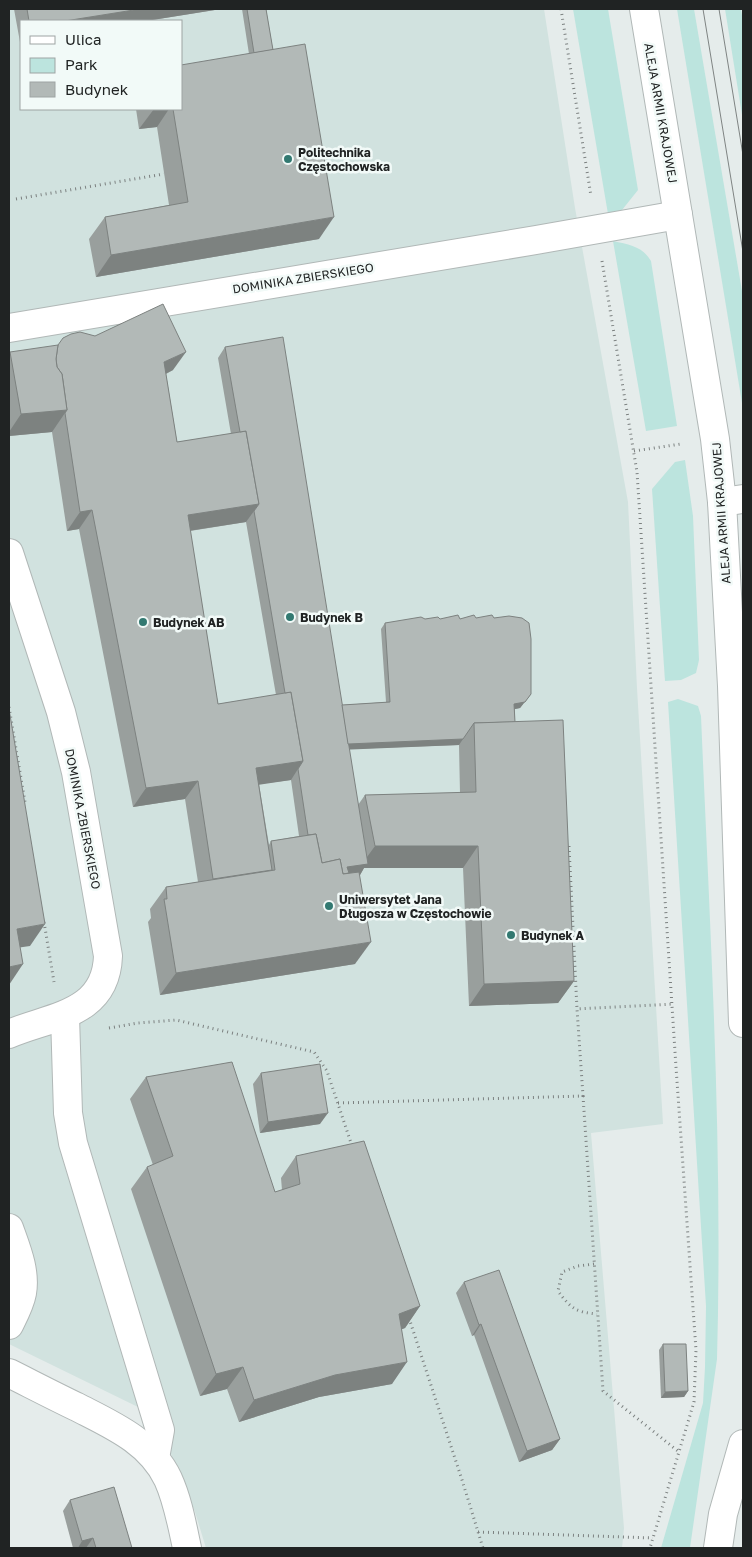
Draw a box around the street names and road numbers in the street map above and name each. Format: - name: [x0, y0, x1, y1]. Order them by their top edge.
- street label: ALEJA ARMII KRAJOWEJ: [641, 42, 681, 184]
- street label: DOMINIKA ZBIERSKIEGO: [231, 259, 375, 297]
- street label: ALEJA ARMII KRAJOWEJ: [709, 442, 733, 584]
- street label: DOMINIKA ZBIERSKIEGO: [62, 748, 104, 891]

